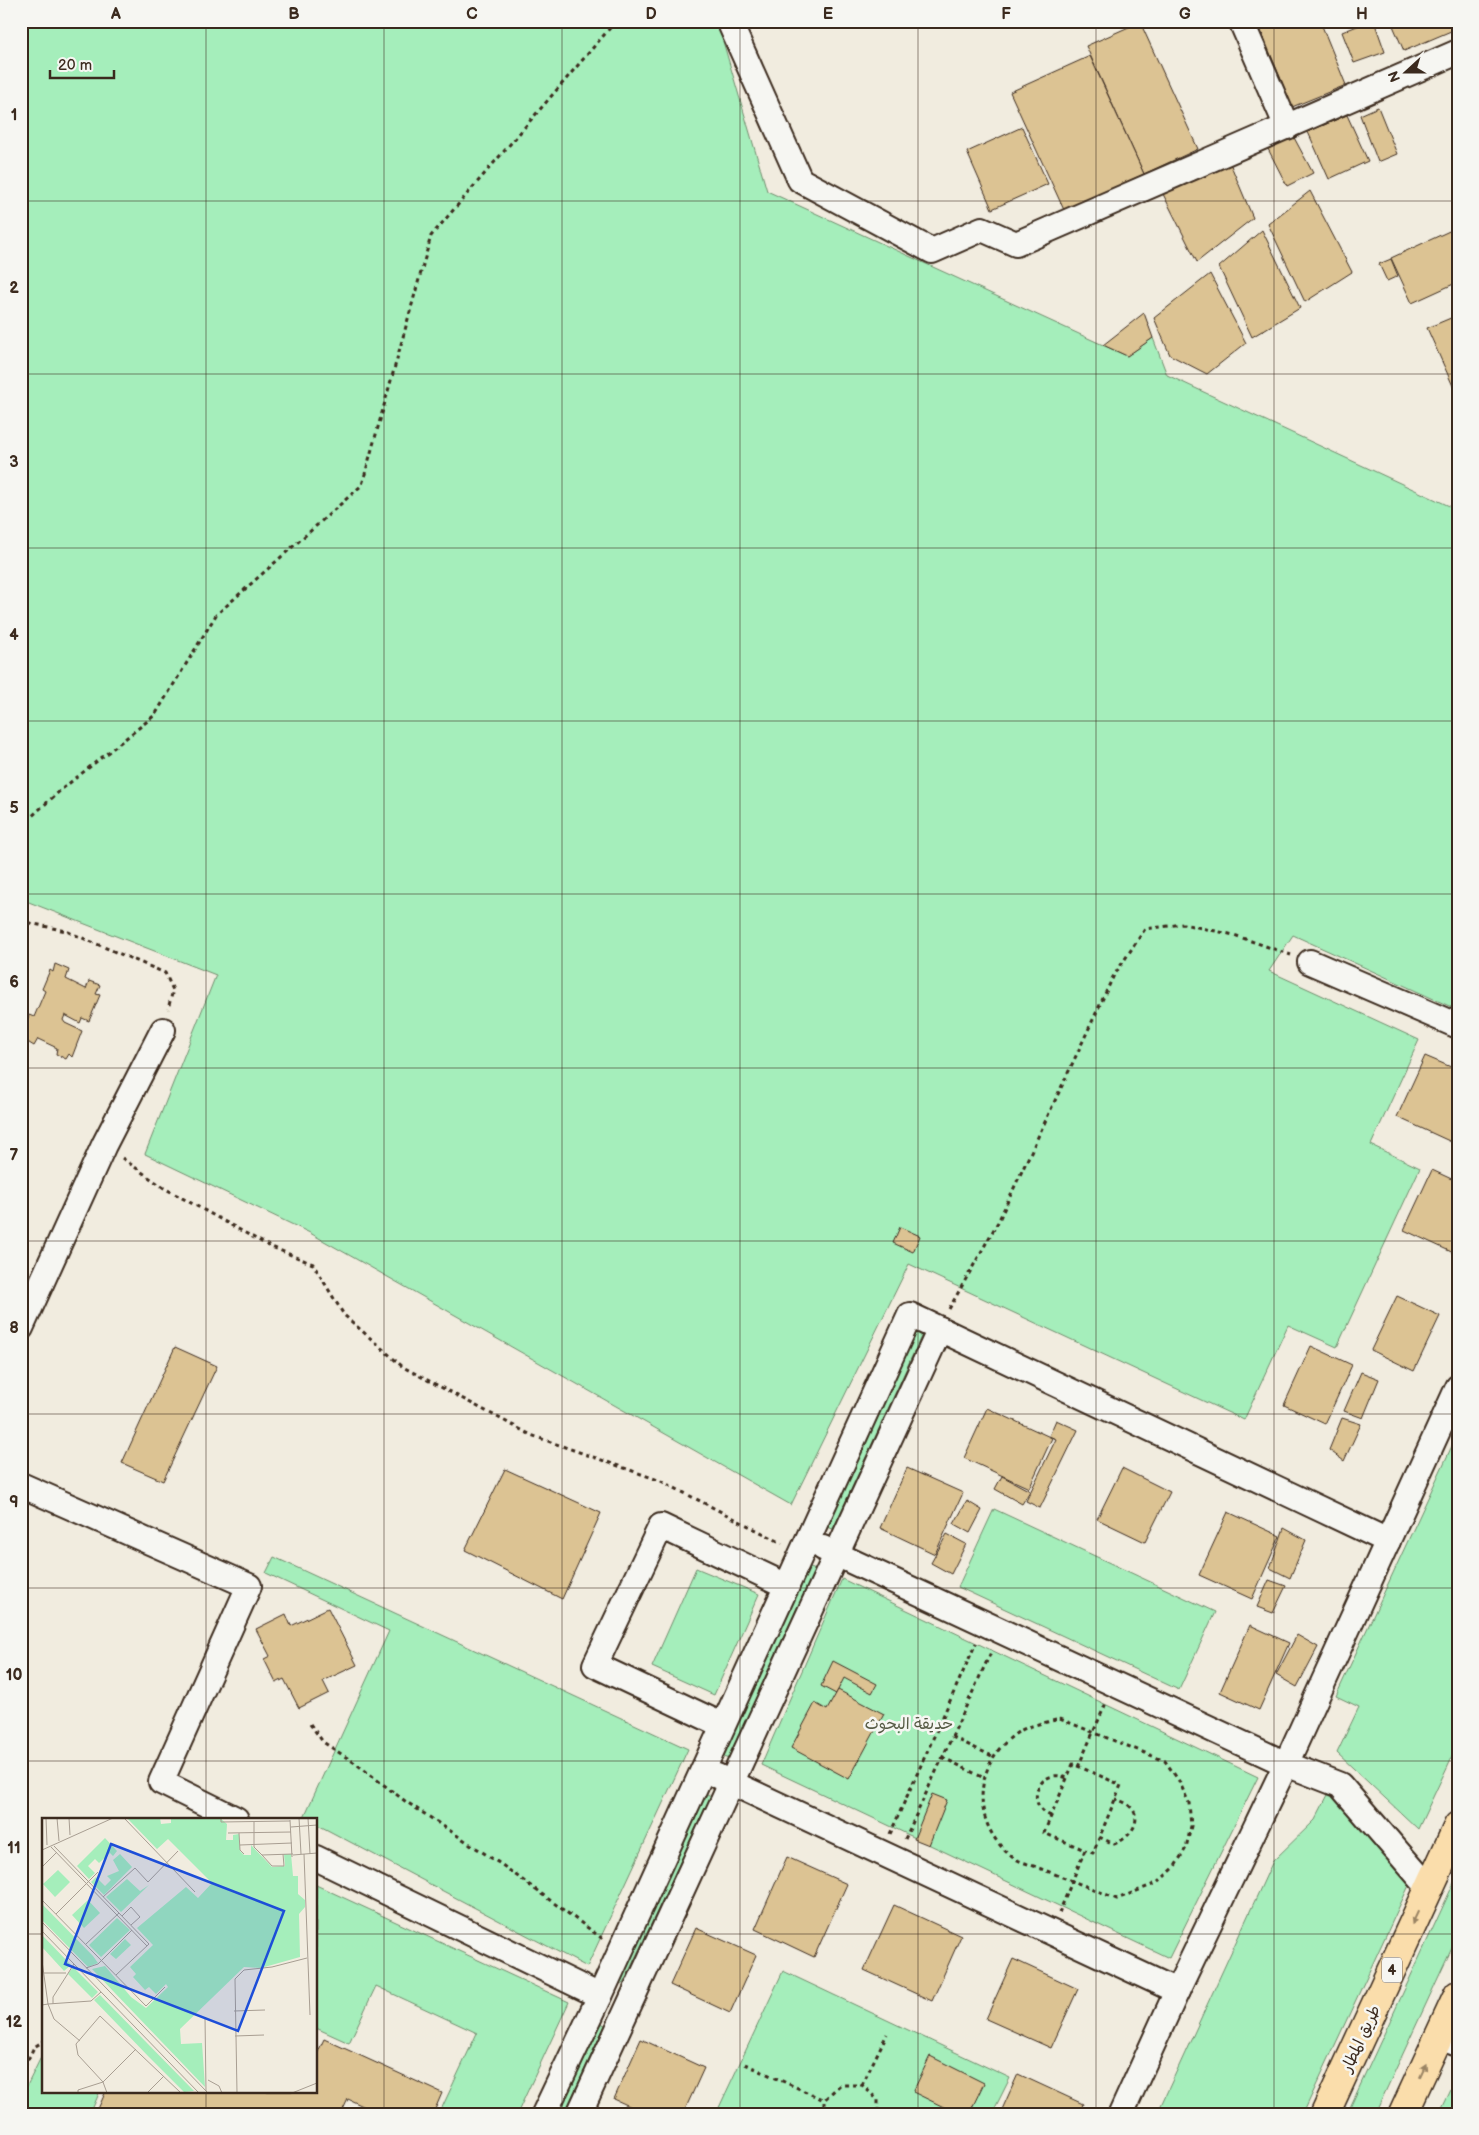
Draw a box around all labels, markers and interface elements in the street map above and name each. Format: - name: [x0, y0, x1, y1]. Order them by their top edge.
- text: A: [110, 5, 121, 24]
- text: B: [288, 5, 300, 24]
- text: C: [466, 5, 478, 24]
- text: D: [645, 5, 657, 24]
- text: E: [823, 5, 833, 24]
- text: F: [1001, 5, 1011, 24]
- text: G: [1179, 5, 1191, 24]
- text: H: [1356, 5, 1368, 24]
- scale bar: [50, 48, 114, 80]
- north arrow: [1382, 48, 1432, 98]
- text: 20 m: [58, 56, 92, 75]
- text: N: [1385, 69, 1404, 84]
- text: 1: [11, 106, 17, 125]
- text: 2: [9, 279, 19, 298]
- text: 3: [9, 453, 19, 472]
- text: 4: [9, 626, 19, 645]
- text: 5: [9, 799, 19, 818]
- text: 6: [9, 973, 19, 992]
- text: 7: [10, 1146, 19, 1165]
- text: 8: [9, 1319, 19, 1338]
- text: 9: [9, 1493, 19, 1512]
- text: 10: [6, 1666, 22, 1685]
- park label: حديقة البحوث: [865, 1715, 953, 1734]
- inset map: [42, 1818, 318, 2092]
- text: 11: [7, 1839, 21, 1858]
- one-way arrow: [1411, 1911, 1419, 1925]
- road number: 4: [1382, 1958, 1402, 1982]
- street label: طريق المطار: [1337, 2002, 1385, 2077]
- text: 12: [6, 2013, 23, 2032]
- one-way arrow: [1419, 2062, 1428, 2077]

